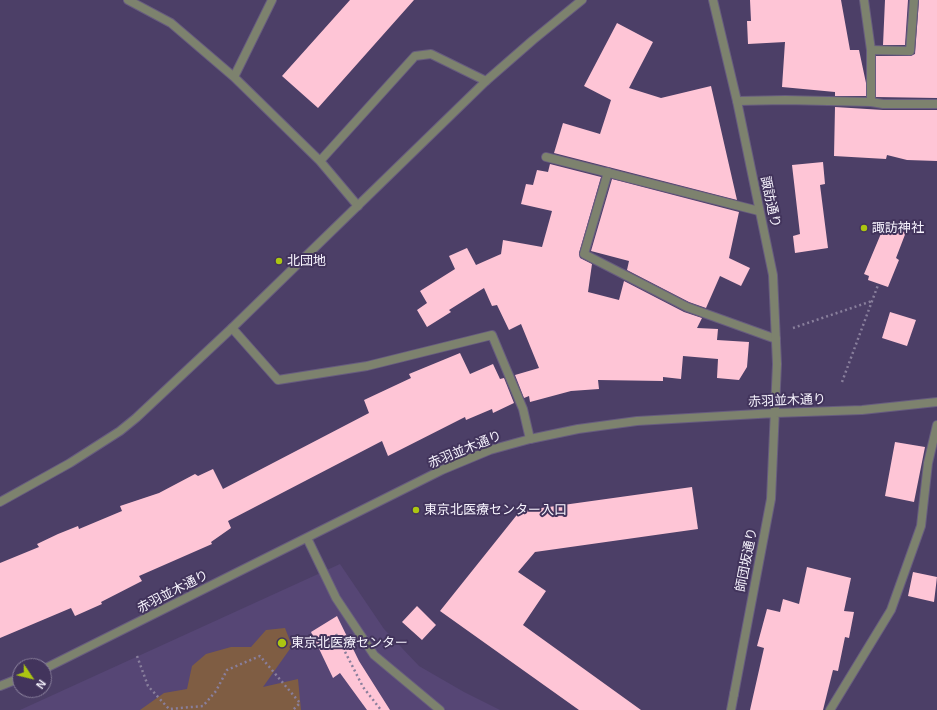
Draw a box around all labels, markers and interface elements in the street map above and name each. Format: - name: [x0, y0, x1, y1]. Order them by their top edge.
- street label: 諏訪通り: [757, 175, 783, 229]
- place label: 諏訪神社: [872, 220, 924, 236]
- marker: 諏訪神社: [859, 223, 869, 233]
- place label: 北団地: [287, 253, 326, 269]
- marker: 北団地: [274, 256, 284, 266]
- street label: 赤羽並木通り: [748, 392, 826, 410]
- street label: 赤羽並木通り: [426, 428, 504, 472]
- place label: 東京北医療センター入口: [424, 502, 567, 518]
- marker: 東京北医療センター入口: [411, 505, 421, 515]
- street label: 師団坂通り: [733, 527, 761, 593]
- street label: 赤羽並木通り: [135, 567, 211, 617]
- place label: 東京北医療センター: [291, 635, 408, 651]
- marker: 東京北医療センター: [276, 637, 288, 649]
- north arrow: [12, 658, 52, 698]
- text: N: [34, 678, 48, 691]

